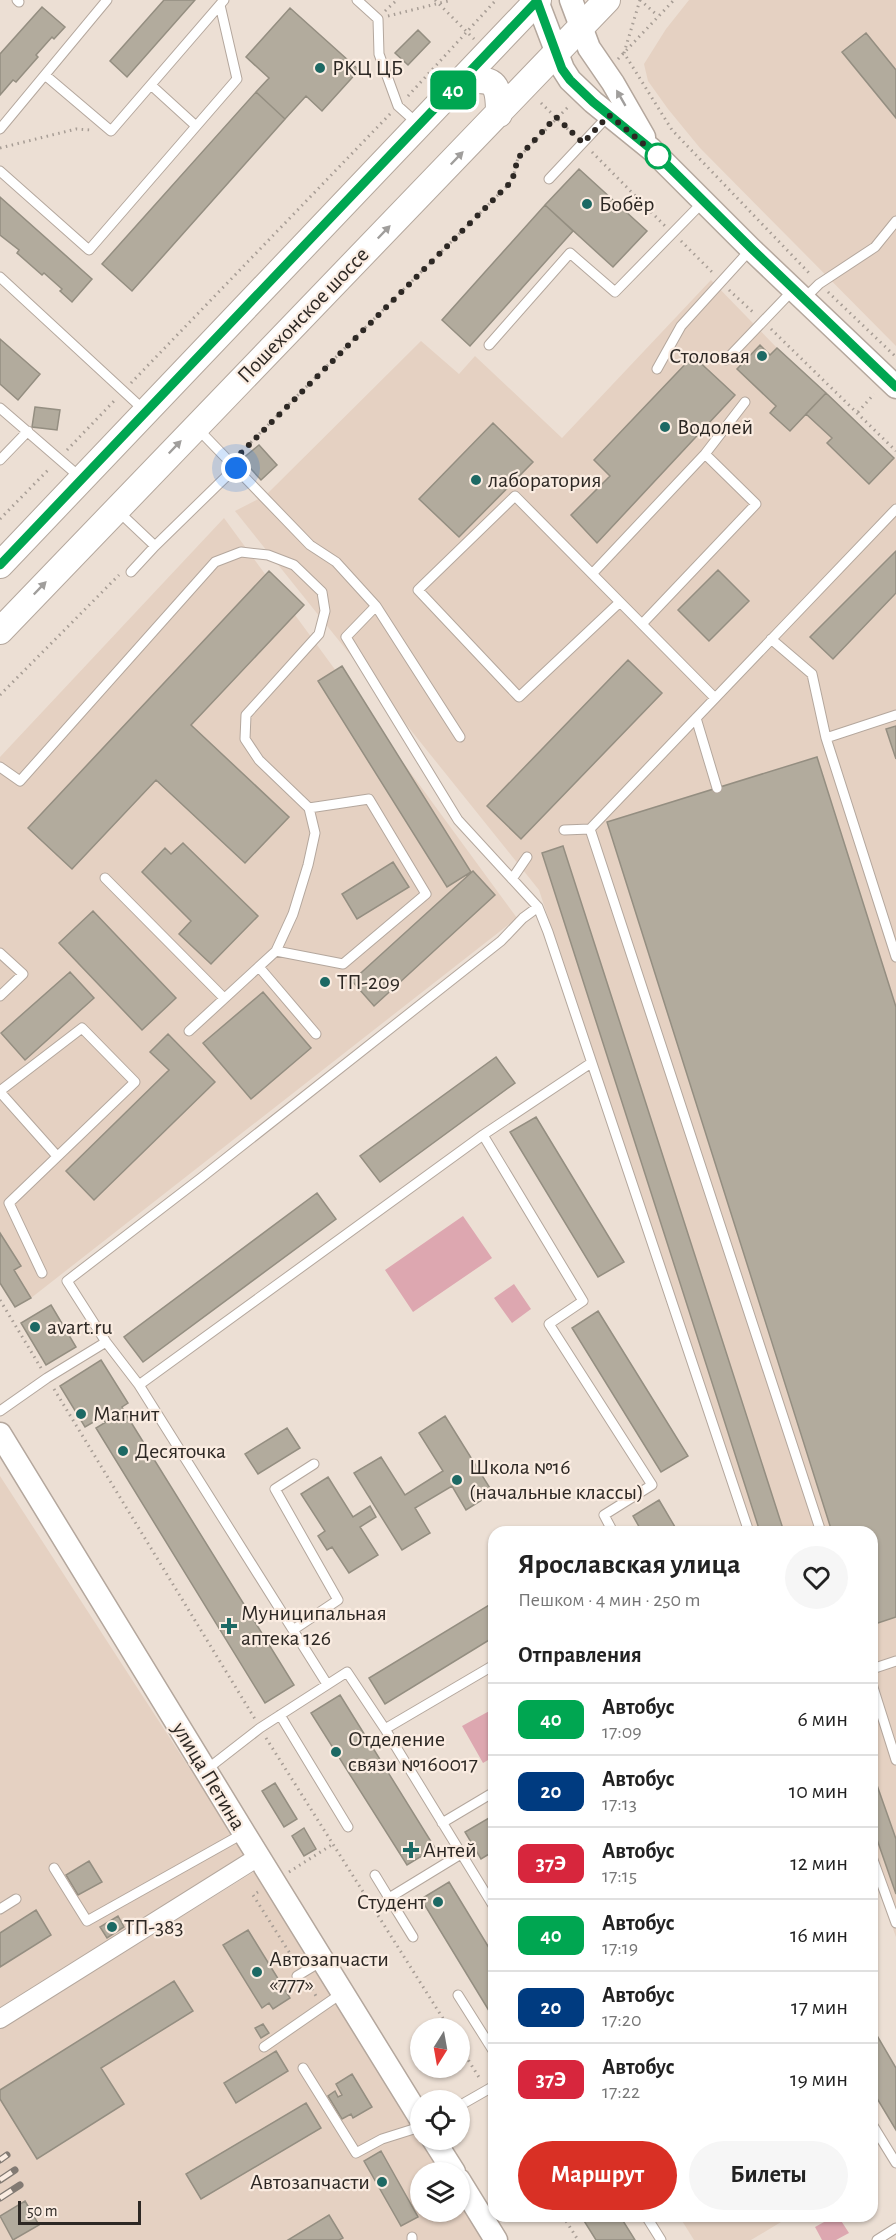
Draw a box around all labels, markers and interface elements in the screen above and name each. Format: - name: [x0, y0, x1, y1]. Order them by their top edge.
- place label: РКЦ ЦБ: [332, 57, 403, 79]
- marker: РКЦ ЦБ: [313, 61, 327, 75]
- line badge: 40: [426, 70, 480, 110]
- text: 40: [442, 80, 464, 101]
- one-way arrow: [616, 90, 627, 106]
- unlabelled marker: [645, 143, 671, 169]
- one-way arrow: [449, 151, 463, 165]
- place label: Бобёр: [599, 193, 655, 215]
- marker: Бобёр: [580, 197, 594, 211]
- one-way arrow: [377, 226, 391, 240]
- street label: Пошехонское шоссе: [233, 243, 373, 387]
- place label: Столовая: [669, 345, 750, 367]
- marker: Столовая: [755, 349, 769, 363]
- place label: Водолей: [677, 416, 753, 438]
- marker: Водолей: [658, 420, 672, 434]
- one-way arrow: [168, 440, 182, 455]
- your location: [221, 453, 251, 483]
- place label: лаборатория: [488, 469, 602, 491]
- marker: лаборатория: [469, 473, 483, 487]
- one-way arrow: [33, 582, 47, 596]
- place label: ТП-209: [337, 971, 400, 993]
- marker: ТП-209: [318, 975, 332, 989]
- place label: avart.ru: [47, 1316, 113, 1338]
- marker: avart.ru: [28, 1320, 42, 1334]
- place label: Магнит: [93, 1403, 160, 1425]
- marker: Магнит: [74, 1407, 88, 1421]
- place label: Десяточка: [135, 1440, 226, 1462]
- marker: Десяточка: [116, 1444, 130, 1458]
- place label: Школа №16 (начальные классы): [469, 1456, 644, 1503]
- marker: Школа №16 (начальные классы): [450, 1473, 464, 1487]
- button: heart: [785, 1546, 848, 1609]
- text: Ярославская улица: [518, 1551, 740, 1579]
- text: Пешком · 4 мин · 250 m: [518, 1590, 700, 1610]
- place label: Муниципальная аптека 126: [241, 1602, 387, 1649]
- marker: Муниципальная аптека 126: [222, 1619, 236, 1633]
- text: Отправления: [518, 1644, 642, 1666]
- text: Автобус: [602, 1696, 675, 1718]
- text: 6 мин: [797, 1708, 848, 1730]
- text: 40: [540, 1709, 562, 1730]
- street label: улица Петина: [168, 1717, 250, 1834]
- text: 17:09: [602, 1722, 642, 1742]
- place label: Отделение связи №160017: [348, 1728, 478, 1775]
- marker: Отделение связи №160017: [329, 1745, 343, 1759]
- text: Автобус: [602, 1768, 675, 1790]
- text: 10 мин: [789, 1780, 848, 1802]
- text: 20: [541, 1781, 561, 1802]
- text: 17:13: [602, 1794, 637, 1814]
- place label: Антей: [423, 1839, 477, 1861]
- text: Автобус: [602, 1840, 675, 1862]
- marker: Антей: [404, 1843, 418, 1857]
- text: 12 мин: [790, 1852, 848, 1874]
- text: 37Э: [536, 1853, 566, 1874]
- text: 17:15: [602, 1866, 637, 1886]
- place label: Студент: [357, 1891, 427, 1913]
- marker: Студент: [431, 1895, 445, 1909]
- text: Автобус: [602, 1912, 675, 1934]
- place label: ТП-383: [124, 1916, 184, 1938]
- marker: ТП-383: [105, 1920, 119, 1934]
- text: 16 мин: [790, 1924, 848, 1946]
- text: 40: [540, 1925, 562, 1946]
- text: 17:19: [602, 1938, 638, 1958]
- place label: Автозапчасти «777»: [269, 1948, 389, 1995]
- marker: Автозапчасти «777»: [250, 1965, 264, 1979]
- text: Автобус: [602, 1984, 675, 2006]
- text: 17 мин: [791, 1996, 848, 2018]
- text: 20: [541, 1997, 561, 2018]
- text: 17:20: [602, 2010, 641, 2030]
- north arrow: [410, 2018, 470, 2078]
- map controls: [410, 2018, 470, 2222]
- text: Автобус: [602, 2056, 675, 2078]
- text: 19 мин: [790, 2068, 848, 2090]
- text: 37Э: [536, 2069, 566, 2090]
- text: 17:22: [602, 2082, 640, 2102]
- button: locate: [410, 2090, 470, 2150]
- button: Маршрут: [518, 2141, 677, 2210]
- button: Билеты: [689, 2141, 848, 2210]
- button: layers: [410, 2162, 470, 2222]
- place label: Автозапчасти: [250, 2171, 370, 2193]
- marker: Автозапчасти: [375, 2175, 389, 2189]
- scale bar: [18, 2198, 141, 2226]
- text: 50 m: [27, 2203, 58, 2219]

